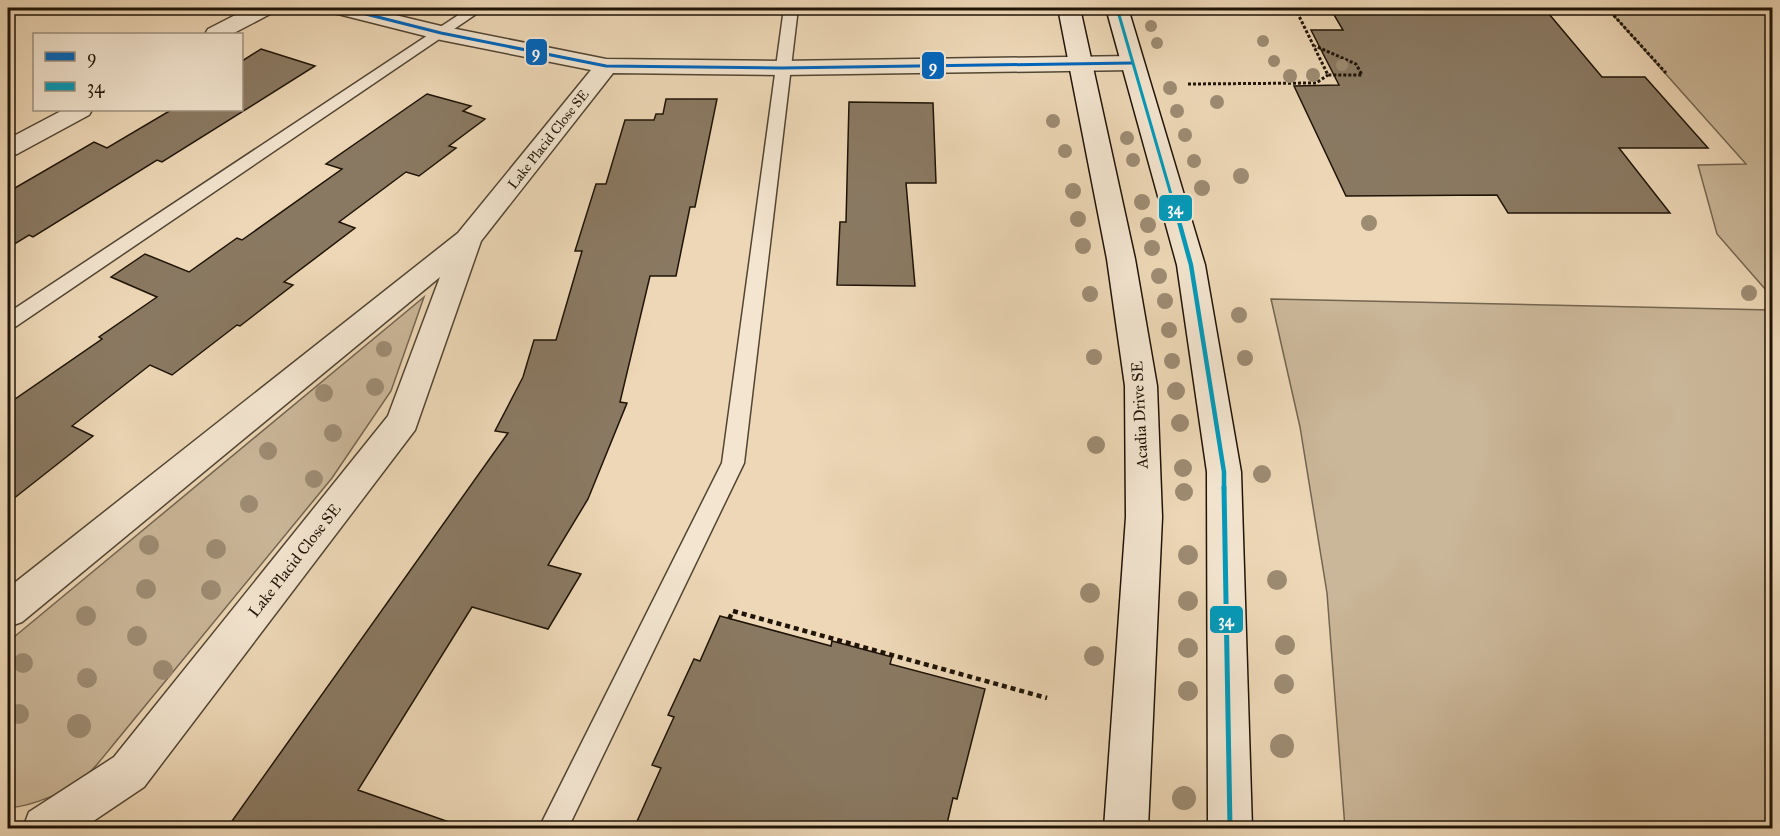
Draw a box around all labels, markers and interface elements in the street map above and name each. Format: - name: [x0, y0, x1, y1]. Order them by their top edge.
- legend: [33, 33, 243, 111]
- line badge: 9: [525, 38, 548, 66]
- text: 9: [532, 43, 540, 63]
- text: 9: [87, 46, 97, 68]
- line badge: 9: [921, 51, 945, 80]
- text: 9: [929, 57, 937, 77]
- text: 34: [87, 76, 105, 98]
- street label: Lake Placid Close SE: [504, 86, 592, 192]
- line badge: 34: [1158, 194, 1193, 222]
- text: 34: [1167, 199, 1184, 219]
- street label: Acadia Drive SE: [1127, 361, 1152, 470]
- street label: Lake Placid Close SE: [244, 500, 345, 621]
- line badge: 34: [1209, 605, 1244, 634]
- text: 34: [1218, 611, 1235, 631]

